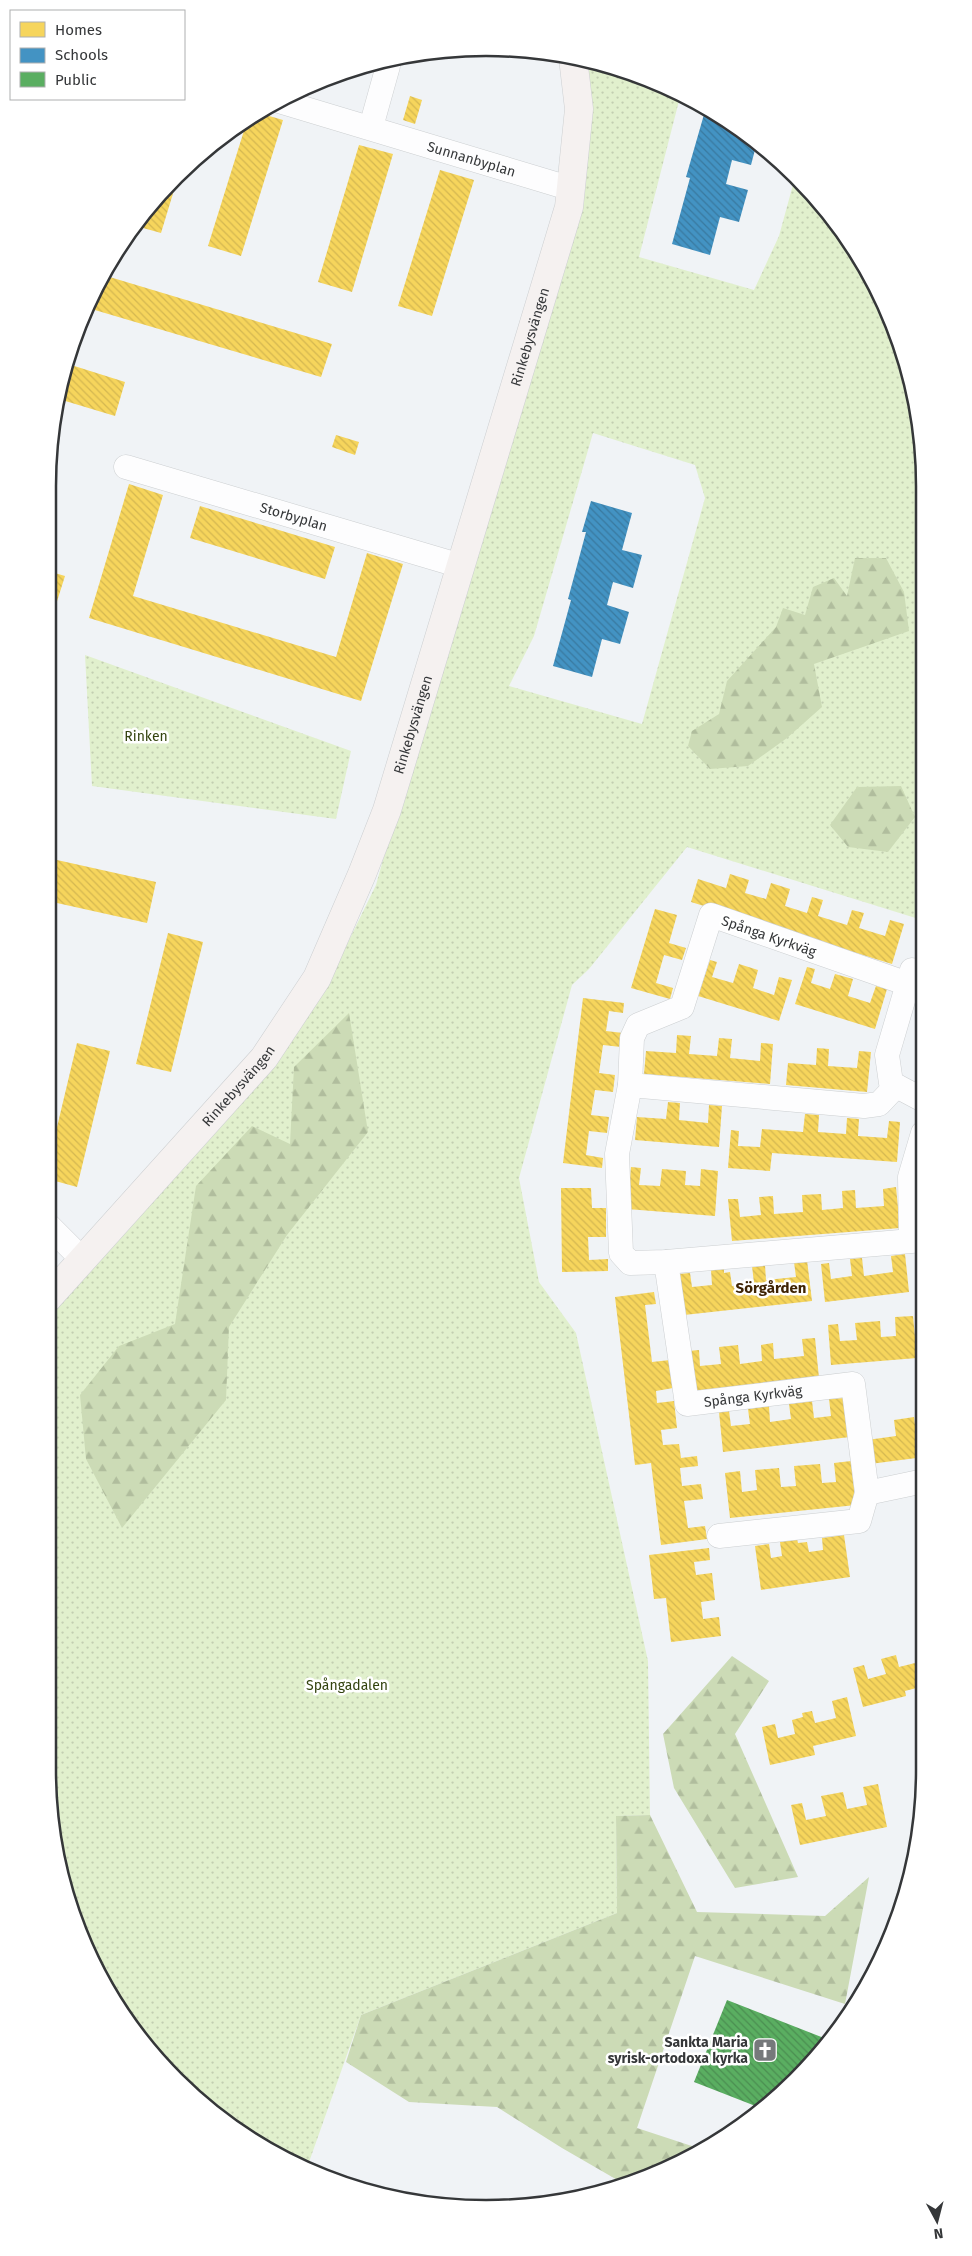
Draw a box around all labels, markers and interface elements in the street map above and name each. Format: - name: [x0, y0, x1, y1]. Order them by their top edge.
- legend: [10, 10, 185, 100]
- text: Homes: [55, 21, 102, 39]
- text: Schools: [55, 46, 108, 64]
- text: Public: [55, 71, 97, 89]
- street label: Sunnanbyplan: [425, 138, 518, 181]
- street label: Rinkebysvängen: [507, 286, 553, 388]
- street label: Storbyplan: [258, 499, 329, 535]
- street label: Rinkebysvängen: [390, 673, 436, 776]
- park label: Rinken: [124, 728, 168, 745]
- street label: Spånga Kyrkväg: [719, 912, 819, 961]
- street label: Rinkebysvängen: [199, 1043, 279, 1130]
- district label: Sörgården: [736, 1279, 806, 1297]
- street label: Spånga Kyrkväg: [703, 1382, 804, 1411]
- park label: Spångadalen: [306, 1677, 388, 1694]
- place label: Sankta Maria syrisk-ortodoxa kyrka: [608, 2034, 748, 2067]
- church icon: Sankta Maria syrisk-ortodoxa kyrka: [752, 2037, 778, 2063]
- north arrow: [912, 2196, 962, 2246]
- text: N: [933, 2224, 944, 2242]

